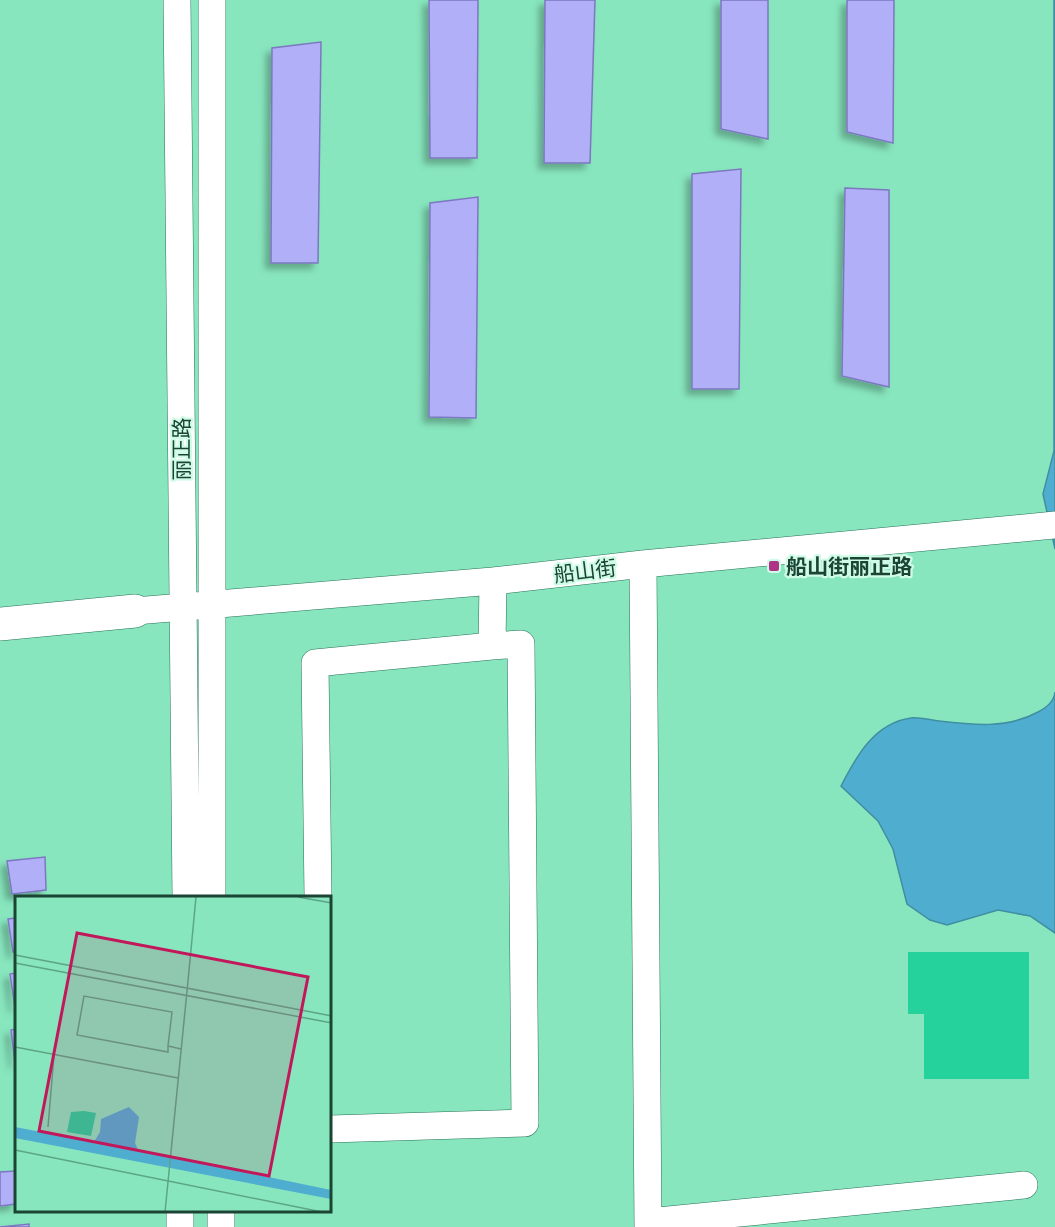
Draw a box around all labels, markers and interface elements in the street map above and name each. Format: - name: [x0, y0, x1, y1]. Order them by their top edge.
- street label: 丽正路: [169, 418, 194, 481]
- place label: 船山街丽正路: [786, 554, 912, 579]
- street label: 船山街: [552, 555, 618, 587]
- marker: 船山街丽正路: [767, 559, 781, 573]
- inset map: [15, 896, 332, 1212]

